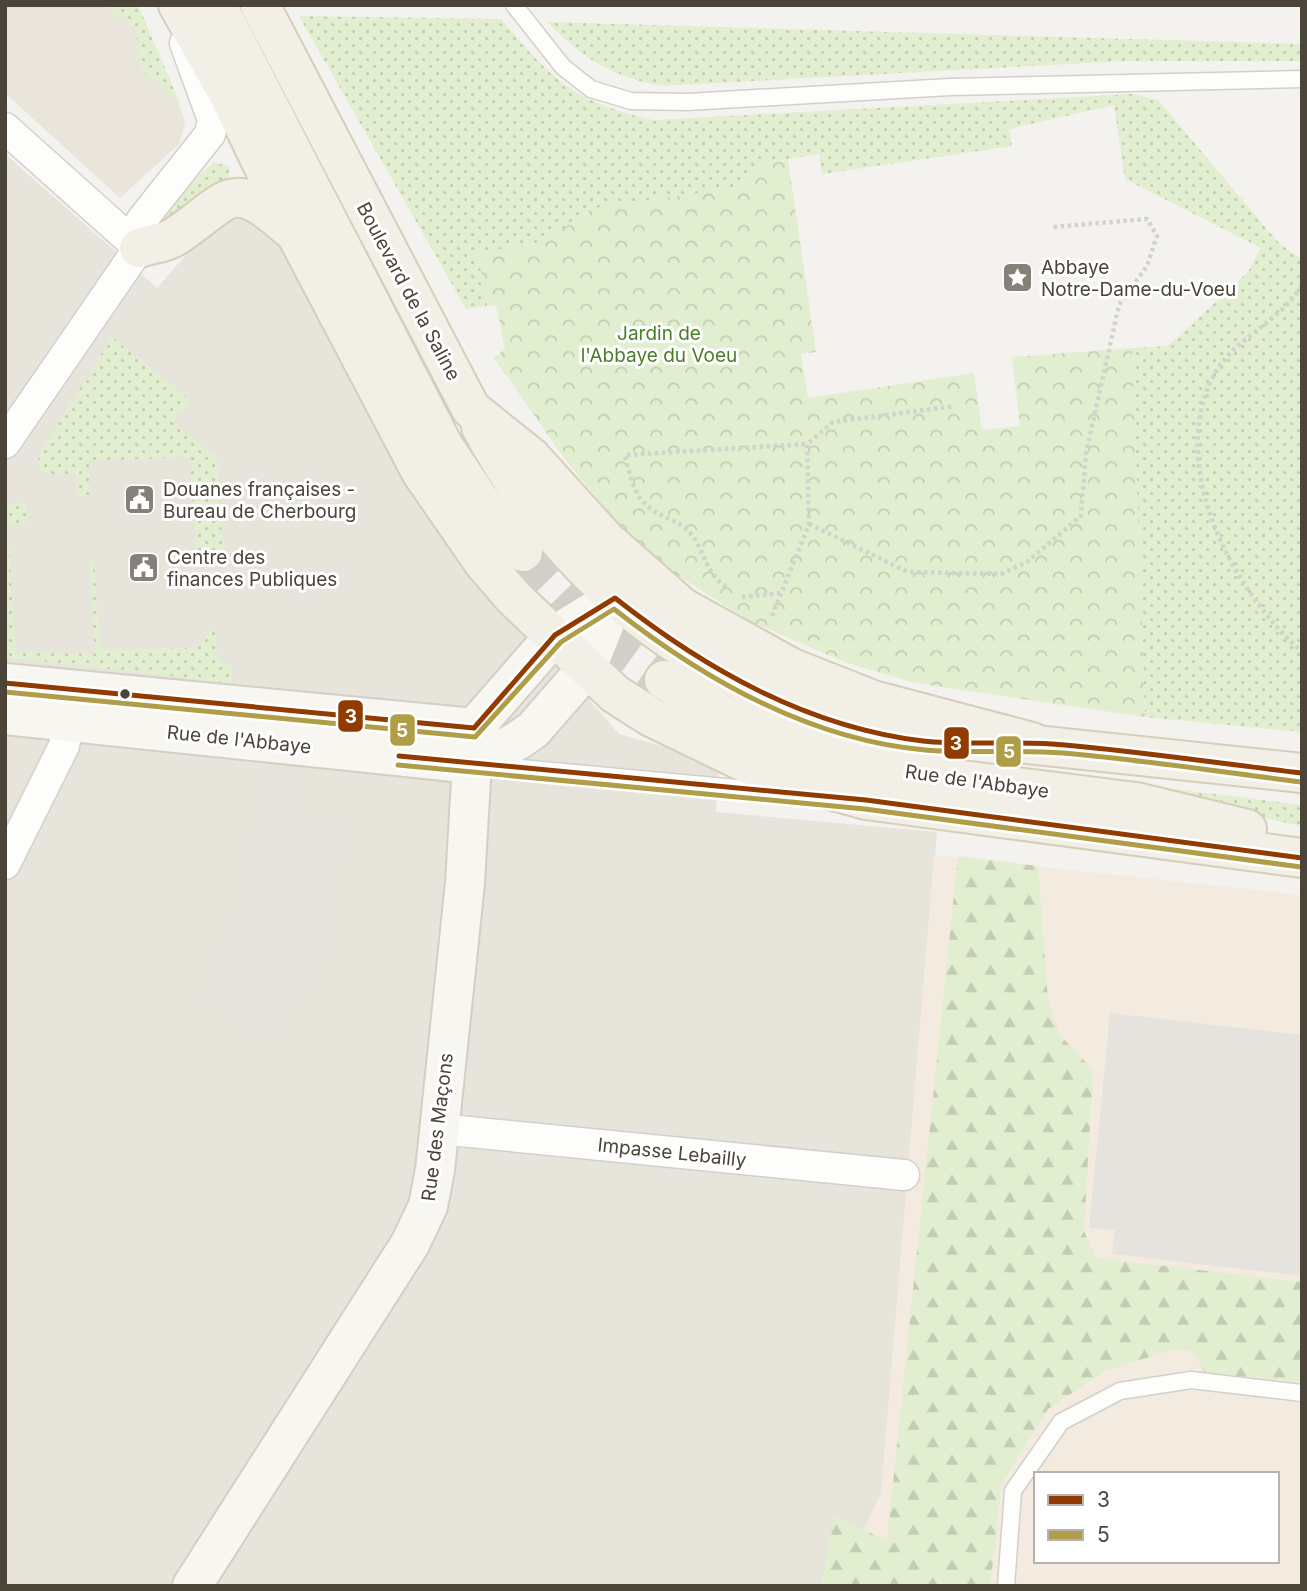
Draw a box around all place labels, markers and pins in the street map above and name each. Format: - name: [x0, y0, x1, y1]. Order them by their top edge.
- place label: Abbaye Notre-Dame-du-Voeu: [1041, 256, 1236, 301]
- place icon: Abbaye Notre-Dame-du-Voeu: [1001, 261, 1035, 295]
- place label: Douanes françaises - Bureau de Cherbourg: [163, 478, 356, 523]
- public building icon: Douanes françaises - Bureau de Cherbourg: [123, 483, 157, 517]
- place label: Centre des finances Publiques: [167, 546, 337, 591]
- public building icon: Centre des finances Publiques: [127, 551, 161, 585]
- unlabelled marker: [118, 687, 132, 701]

